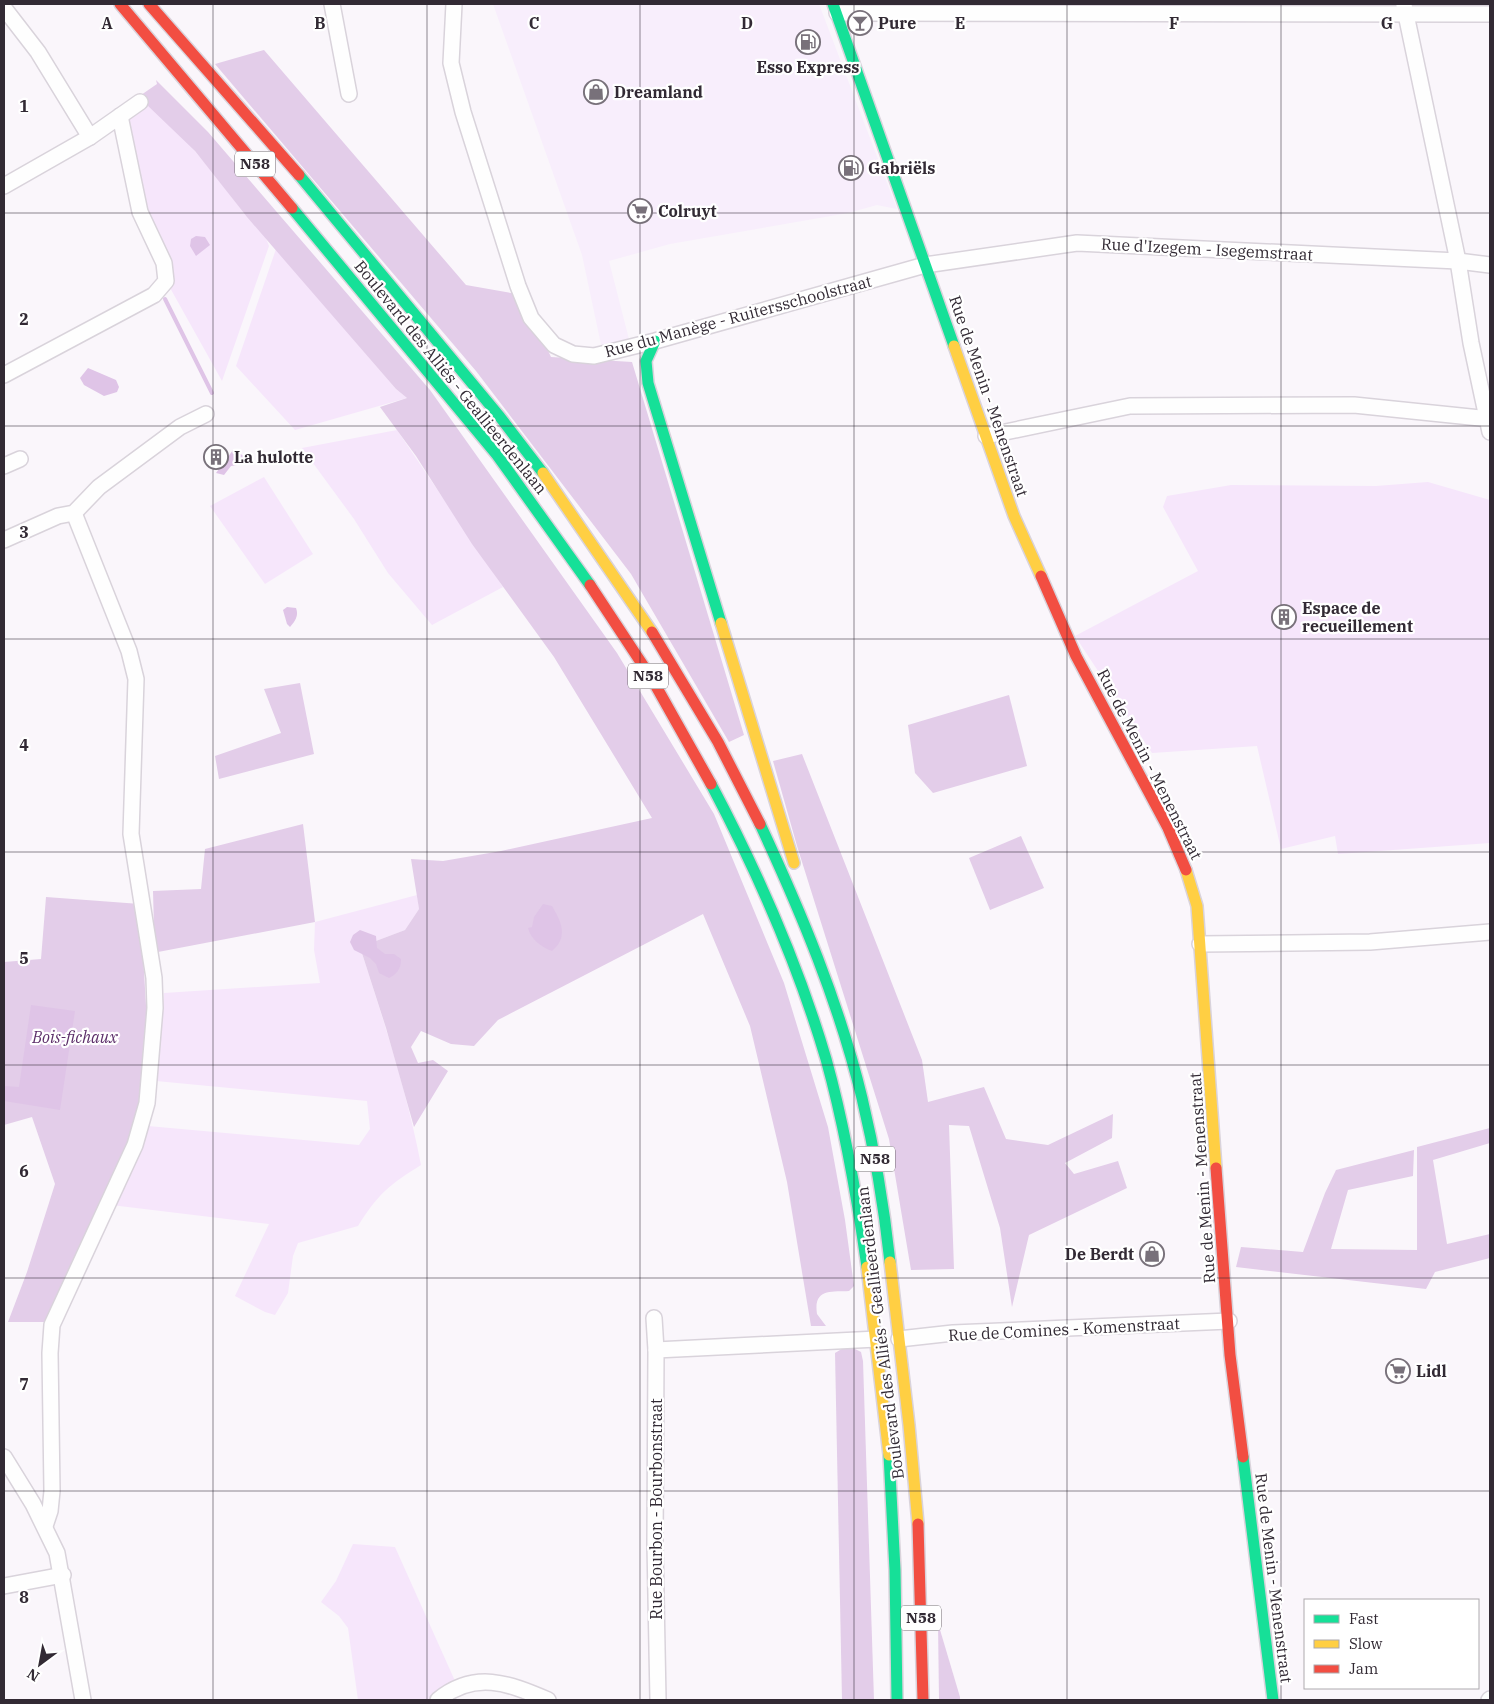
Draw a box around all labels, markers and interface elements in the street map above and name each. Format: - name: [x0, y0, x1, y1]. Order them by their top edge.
- bar icon: Pure: [847, 10, 873, 36]
- text: A: [101, 13, 113, 33]
- text: B: [314, 13, 326, 33]
- text: C: [529, 13, 539, 33]
- text: D: [741, 13, 753, 33]
- place label: Pure: [878, 13, 916, 33]
- text: E: [955, 13, 965, 33]
- text: F: [1169, 13, 1179, 33]
- text: G: [1381, 13, 1393, 33]
- fuel station icon: Esso Express: [795, 29, 821, 55]
- place label: Esso Express: [757, 57, 859, 77]
- shop icon: Dreamland: [583, 79, 609, 105]
- place label: Dreamland: [614, 82, 703, 102]
- text: 1: [19, 96, 29, 116]
- road number: N58: [235, 152, 275, 176]
- fuel station icon: Gabriëls: [838, 155, 864, 181]
- place label: Gabriëls: [868, 158, 935, 178]
- supermarket icon: Colruyt: [627, 198, 653, 224]
- place label: Colruyt: [658, 201, 717, 221]
- street label: Rue d'Izegem - Isegemstraat: [1100, 233, 1314, 265]
- street label: Boulevard des Alliés - Geallieerdenlaan: [350, 256, 552, 498]
- street label: Rue du Manège - Ruitersschoolstraat: [602, 271, 874, 361]
- street label: Rue de Menin - Menenstraat: [945, 293, 1033, 500]
- text: 2: [19, 309, 29, 329]
- building icon: La hulotte: [203, 444, 229, 470]
- place label: La hulotte: [234, 447, 313, 467]
- text: 3: [19, 522, 29, 542]
- place label: Espace de recueillement: [1302, 598, 1413, 636]
- building icon: Espace de recueillement: [1271, 604, 1297, 630]
- road number: N58: [628, 664, 668, 688]
- street label: Rue de Menin - Menenstraat: [1093, 665, 1207, 863]
- text: 4: [19, 735, 29, 755]
- text: 5: [19, 948, 29, 968]
- park label: Bois-fichaux: [31, 1027, 119, 1047]
- street label: Rue de Menin - Menenstraat: [1185, 1071, 1219, 1284]
- road number: N58: [855, 1146, 895, 1172]
- text: 6: [19, 1161, 29, 1181]
- street label: Boulevard des Alliés - Geallieerdenlaan: [852, 1185, 908, 1481]
- shop icon: De Berdt: [1139, 1241, 1165, 1267]
- place label: De Berdt: [1065, 1244, 1134, 1264]
- street label: Rue de Comines - Komenstraat: [948, 1313, 1181, 1345]
- supermarket icon: Lidl: [1385, 1358, 1411, 1384]
- place label: Lidl: [1416, 1361, 1447, 1381]
- text: 7: [19, 1374, 29, 1394]
- street label: Rue Bourbon - Bourbonstraat: [646, 1398, 666, 1620]
- street label: Rue de Menin - Menenstraat: [1251, 1472, 1297, 1685]
- text: 8: [19, 1587, 29, 1607]
- legend: [1304, 1599, 1479, 1689]
- road number: N58: [901, 1606, 941, 1630]
- text: Fast: [1349, 1609, 1379, 1628]
- text: Slow: [1349, 1634, 1383, 1653]
- north arrow: [15, 1639, 65, 1689]
- text: Jam: [1349, 1659, 1378, 1678]
- text: N: [24, 1664, 43, 1686]

